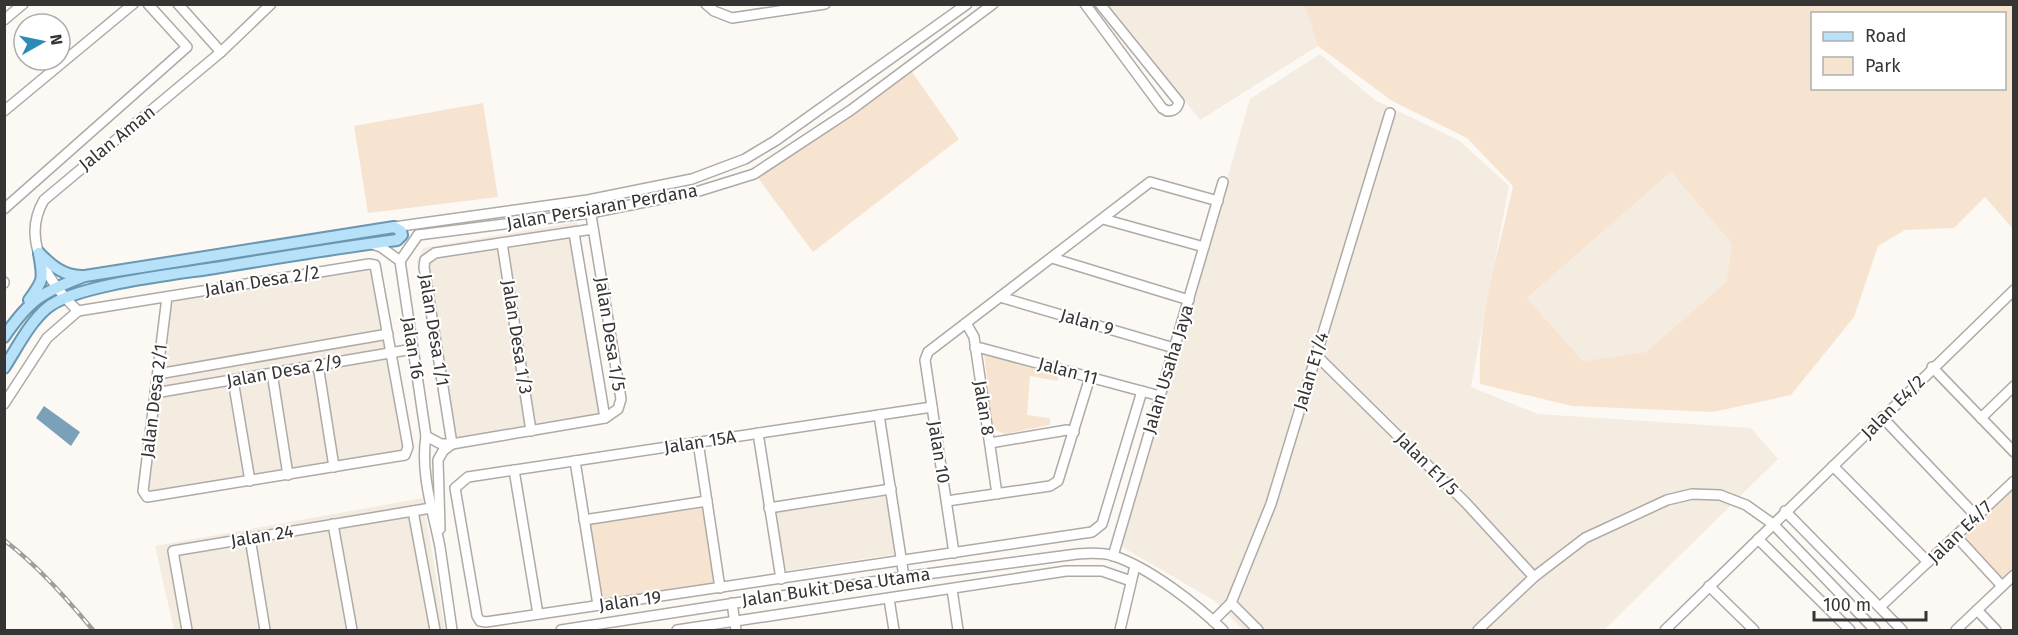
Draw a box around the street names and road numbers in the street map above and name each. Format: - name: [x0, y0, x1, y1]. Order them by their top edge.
- street label: Jalan Aman: [75, 101, 159, 175]
- street label: Jalan Persiaran Perdana: [505, 179, 699, 235]
- street label: Jalan Desa 2/2: [203, 261, 321, 301]
- street label: Jalan Desa 1/1: [414, 272, 454, 388]
- street label: Jalan Desa 1/5: [590, 275, 630, 393]
- street label: Jalan Desa 1/3: [497, 278, 537, 396]
- street label: Jalan Usaha Jaya: [1138, 302, 1198, 436]
- street label: Jalan 9: [1058, 304, 1116, 340]
- street label: Jalan 16: [397, 315, 429, 381]
- street label: Jalan E1/4: [1289, 329, 1333, 413]
- street label: Jalan Desa 2/1: [136, 343, 172, 459]
- street label: Jalan Desa 2/9: [225, 350, 343, 392]
- street label: Jalan 11: [1036, 353, 1100, 389]
- street label: Jalan E4/2: [1856, 370, 1930, 444]
- street label: Jalan 8: [969, 379, 999, 437]
- street label: Jalan 10: [923, 419, 955, 485]
- street label: Jalan 15A: [662, 425, 738, 459]
- street label: Jalan E1/5: [1391, 428, 1463, 500]
- street label: Jalan E4/7: [1923, 496, 1997, 568]
- street label: Jalan 24: [229, 520, 295, 552]
- street label: Jalan Bukit Desa Utama: [740, 563, 932, 611]
- street label: Jalan 19: [597, 586, 663, 616]

